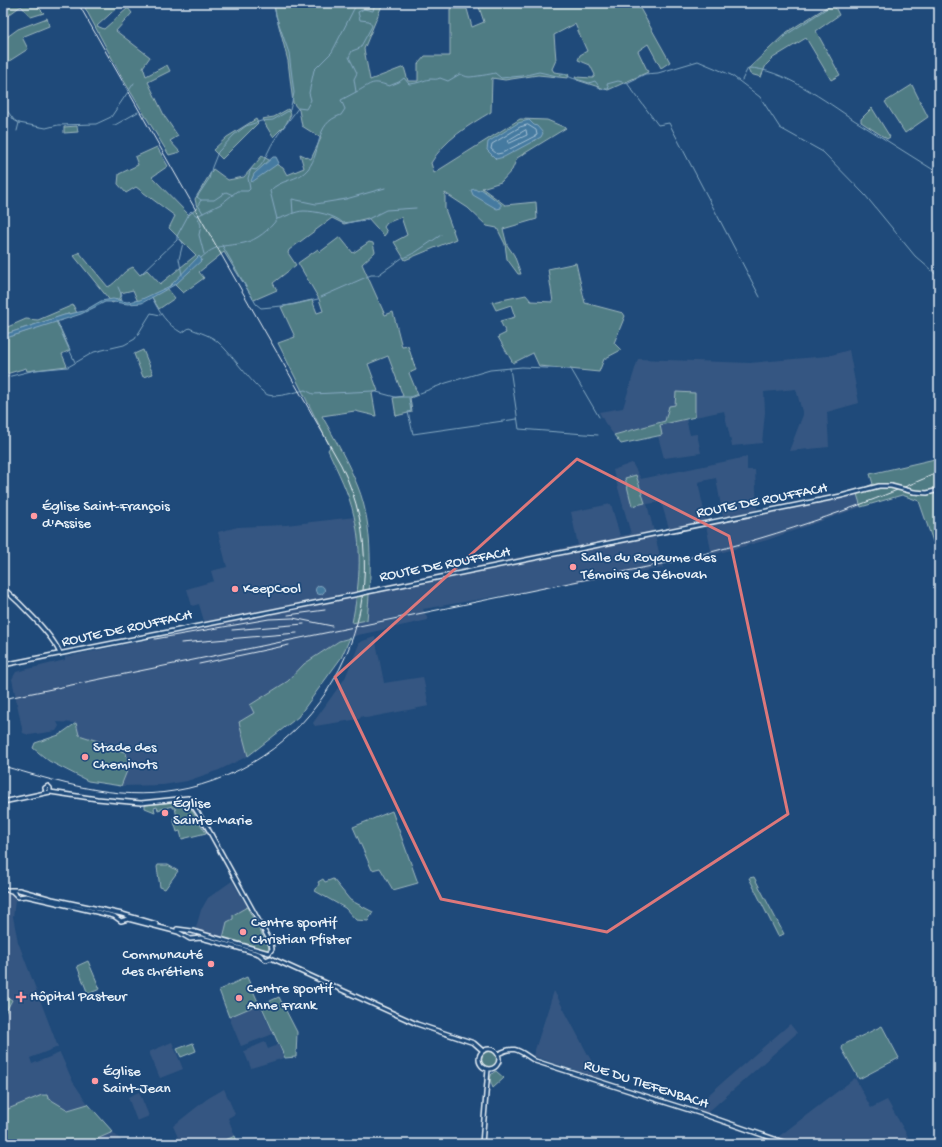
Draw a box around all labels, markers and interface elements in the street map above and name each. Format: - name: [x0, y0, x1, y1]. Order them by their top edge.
- street label: ROUTE DE ROUFFACH: [695, 479, 830, 523]
- place label: Église Saint-François d'Assise: [42, 498, 170, 533]
- marker: Église Saint-François d'Assise: [29, 511, 39, 521]
- street label: ROUTE DE ROUFFACH: [378, 543, 513, 587]
- place label: Salle du Royaume des Témoins de Jéhovah: [580, 549, 716, 584]
- marker: Salle du Royaume des Témoins de Jéhovah: [568, 562, 578, 572]
- place label: KeepCool: [243, 580, 301, 598]
- marker: KeepCool: [230, 584, 240, 594]
- street label: ROUTE DE ROUFFACH: [60, 606, 195, 652]
- place label: Stade des Cheminots: [93, 739, 158, 774]
- marker: Stade des Cheminots: [80, 752, 90, 762]
- place label: Église Sainte-Marie: [173, 795, 253, 830]
- marker: Église Sainte-Marie: [160, 808, 170, 818]
- place label: Centre sportif Christian Pfister: [251, 914, 352, 949]
- marker: Centre sportif Christian Pfister: [238, 927, 248, 937]
- place label: Communauté des chrétiens: [121, 946, 203, 981]
- marker: Communauté des chrétiens: [206, 959, 216, 969]
- place label: Centre sportif Anne Frank: [247, 980, 334, 1015]
- place label: Hôpital Pasteur: [30, 988, 128, 1006]
- marker: Hôpital Pasteur: [15, 991, 27, 1003]
- marker: Centre sportif Anne Frank: [234, 993, 244, 1003]
- street label: RUE DU TIEFENBACH: [581, 1056, 711, 1114]
- place label: Église Saint-Jean: [103, 1063, 171, 1098]
- marker: Église Saint-Jean: [90, 1076, 100, 1086]

